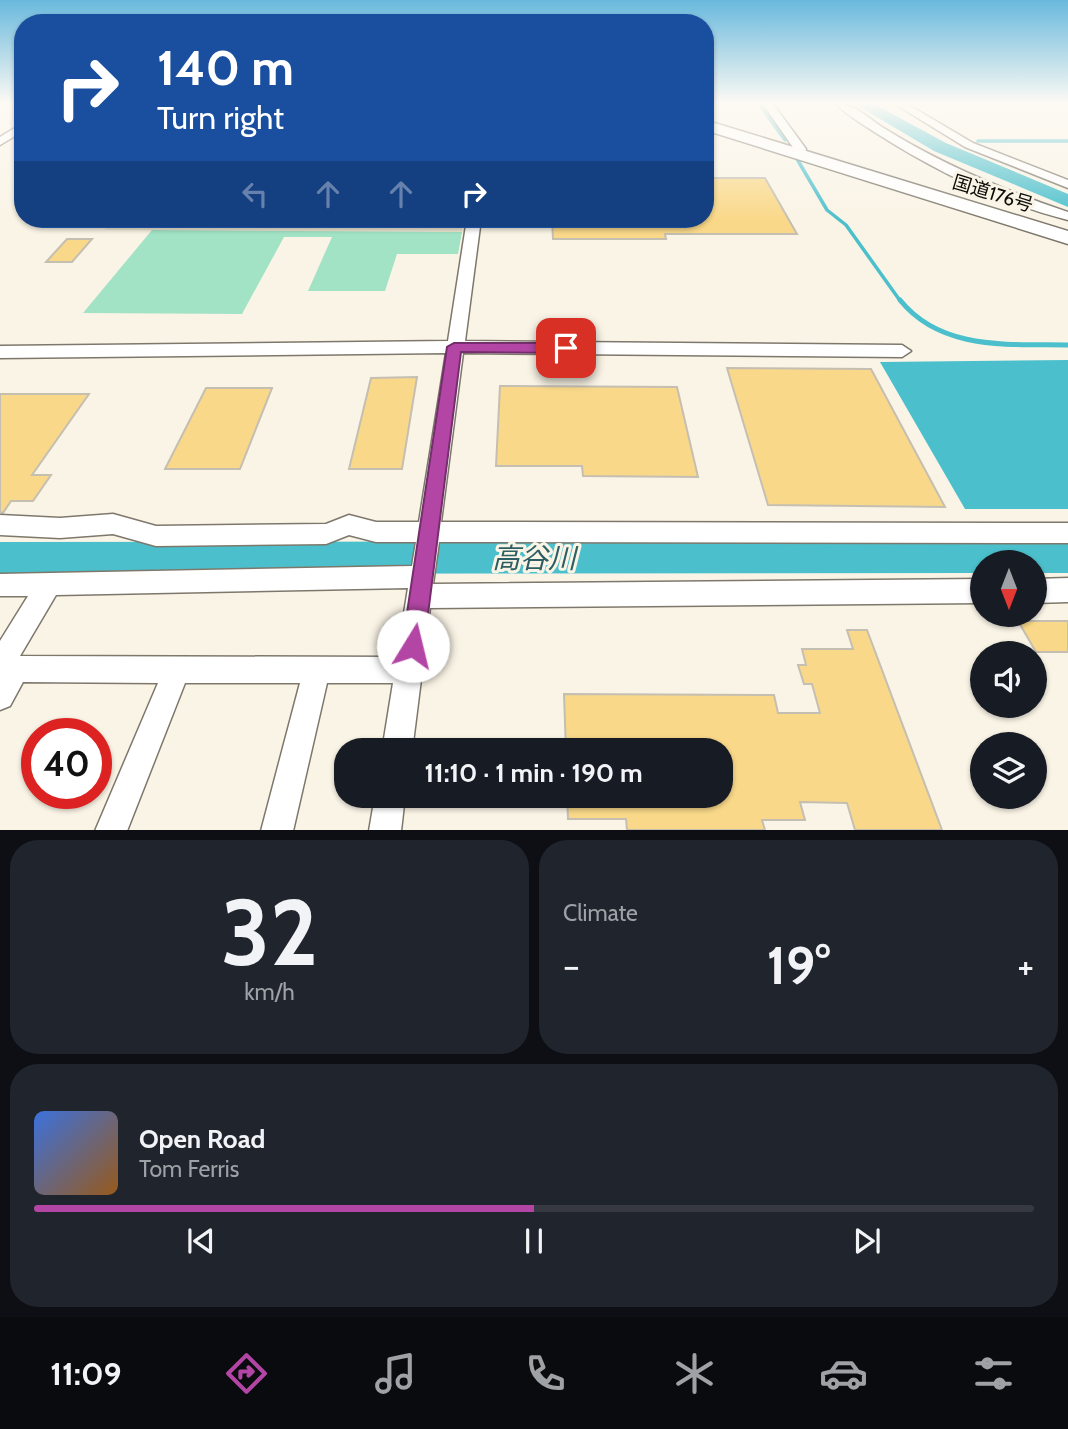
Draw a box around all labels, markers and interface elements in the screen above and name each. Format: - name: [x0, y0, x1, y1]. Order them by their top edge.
- text: 140 m: [157, 38, 294, 97]
- icon: right: [42, 42, 133, 133]
- text: Turn right: [157, 98, 284, 137]
- street label: 国道176号: [950, 170, 1036, 217]
- icon: left: [236, 175, 274, 213]
- icon: ahead: [309, 175, 347, 213]
- icon: ahead: [382, 175, 420, 213]
- icon: right: [455, 175, 493, 213]
- pin: [536, 318, 596, 378]
- icon: arrive: [547, 329, 585, 367]
- water label: 高谷川: [492, 541, 579, 575]
- north arrow: [970, 550, 1046, 626]
- map controls: [970, 550, 1047, 809]
- position arrow: [376, 609, 450, 683]
- button: sound: [970, 641, 1047, 718]
- speed limit sign: 40: [21, 718, 112, 809]
- button: layers: [970, 732, 1047, 809]
- text: 11:10 · 1 min · 190 m: [424, 757, 643, 789]
- text: 32: [221, 877, 318, 988]
- text: Climate: [563, 899, 638, 927]
- text: 19°: [767, 934, 830, 997]
- text: −: [563, 942, 580, 989]
- text: +: [1017, 942, 1034, 989]
- text: km/h: [244, 978, 295, 1006]
- text: Open Road: [139, 1123, 265, 1155]
- text: Tom Ferris: [139, 1155, 239, 1183]
- icon: previous: [182, 1222, 220, 1260]
- icon: pause: [515, 1222, 553, 1260]
- icon: next: [848, 1222, 886, 1260]
- icon: directions: [222, 1349, 271, 1398]
- icon: music: [371, 1349, 420, 1398]
- icon: phone: [521, 1349, 570, 1398]
- icon: climate: [670, 1349, 719, 1398]
- icon: car: [819, 1349, 868, 1398]
- icon: filters: [969, 1349, 1018, 1398]
- text: 11:09: [50, 1354, 121, 1393]

